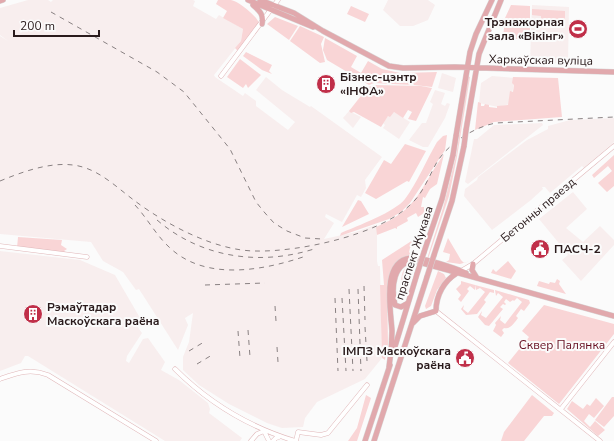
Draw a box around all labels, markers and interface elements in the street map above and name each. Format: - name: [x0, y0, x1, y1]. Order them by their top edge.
- scale bar: [14, 12, 99, 38]
- place label: Трэнажорная зала «Вікінг»: [485, 14, 564, 44]
- text: 200 m: [20, 18, 55, 34]
- sports icon: Трэнажорная зала «Вікінг»: [567, 18, 589, 40]
- street label: Харкаўская вуліца: [489, 51, 593, 69]
- place label: Бізнес-цэнтр «ІНФА»: [340, 69, 417, 99]
- building icon: Бізнес-цэнтр «ІНФА»: [315, 73, 337, 95]
- street label: Бетонны праезд: [497, 174, 579, 246]
- street label: праспект Жукава: [391, 204, 437, 302]
- public building icon: ПАСЧ-2: [529, 238, 551, 260]
- place label: ПАСЧ-2: [554, 241, 601, 257]
- place label: Рэмаўтадар Маскоўскага раёна: [47, 299, 160, 329]
- building icon: Рэмаўтадар Маскоўскага раёна: [22, 303, 44, 325]
- park label: Сквер Палянка: [519, 337, 605, 353]
- place label: ІМПЗ Маскоўскага раёна: [343, 343, 451, 373]
- public building icon: ІМПЗ Маскоўскага раёна: [454, 347, 476, 369]

